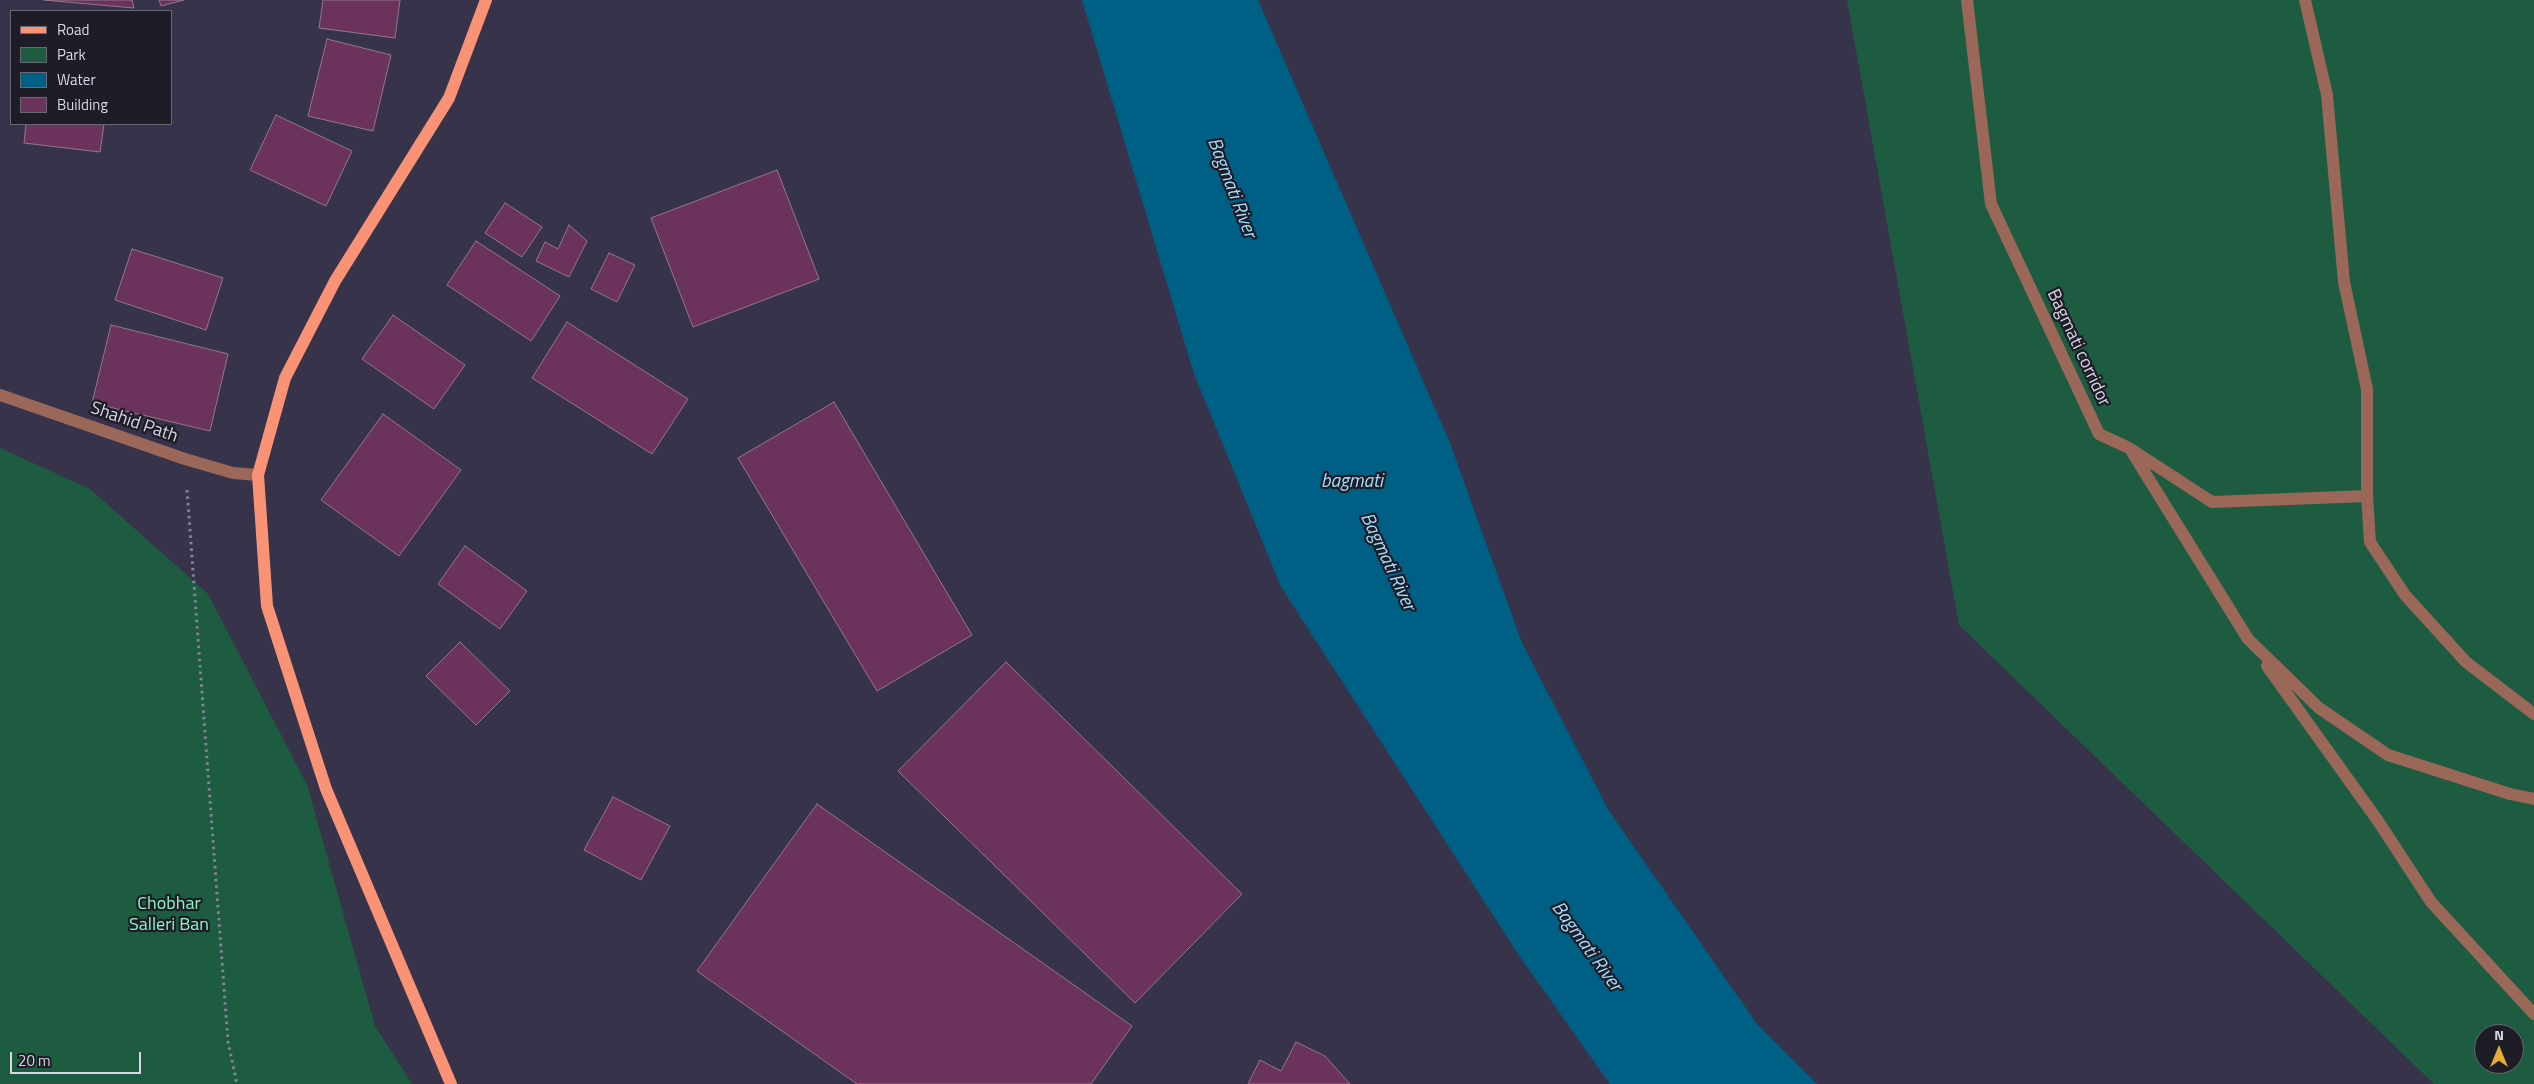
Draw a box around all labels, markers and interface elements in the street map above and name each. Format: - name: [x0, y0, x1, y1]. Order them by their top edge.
- legend: [10, 10, 172, 125]
- text: Road: [57, 18, 89, 41]
- text: Park: [57, 43, 86, 66]
- text: Water: [57, 68, 96, 91]
- text: Building: [57, 93, 108, 116]
- water label: Bagmati River: [1201, 135, 1261, 241]
- street label: Bagmati corridor: [2041, 286, 2115, 410]
- street label: Shahid Path: [87, 398, 181, 448]
- water label: bagmati: [1321, 471, 1383, 493]
- water label: Bagmati River: [1354, 509, 1420, 615]
- park label: Chobhar Salleri Ban: [129, 894, 209, 936]
- water label: Bagmati River: [1546, 898, 1626, 996]
- north arrow: [2474, 1024, 2524, 1074]
- text: N: [2494, 1024, 2504, 1045]
- scale bar: [12, 1042, 144, 1074]
- text: 20 m: [18, 1049, 51, 1072]

